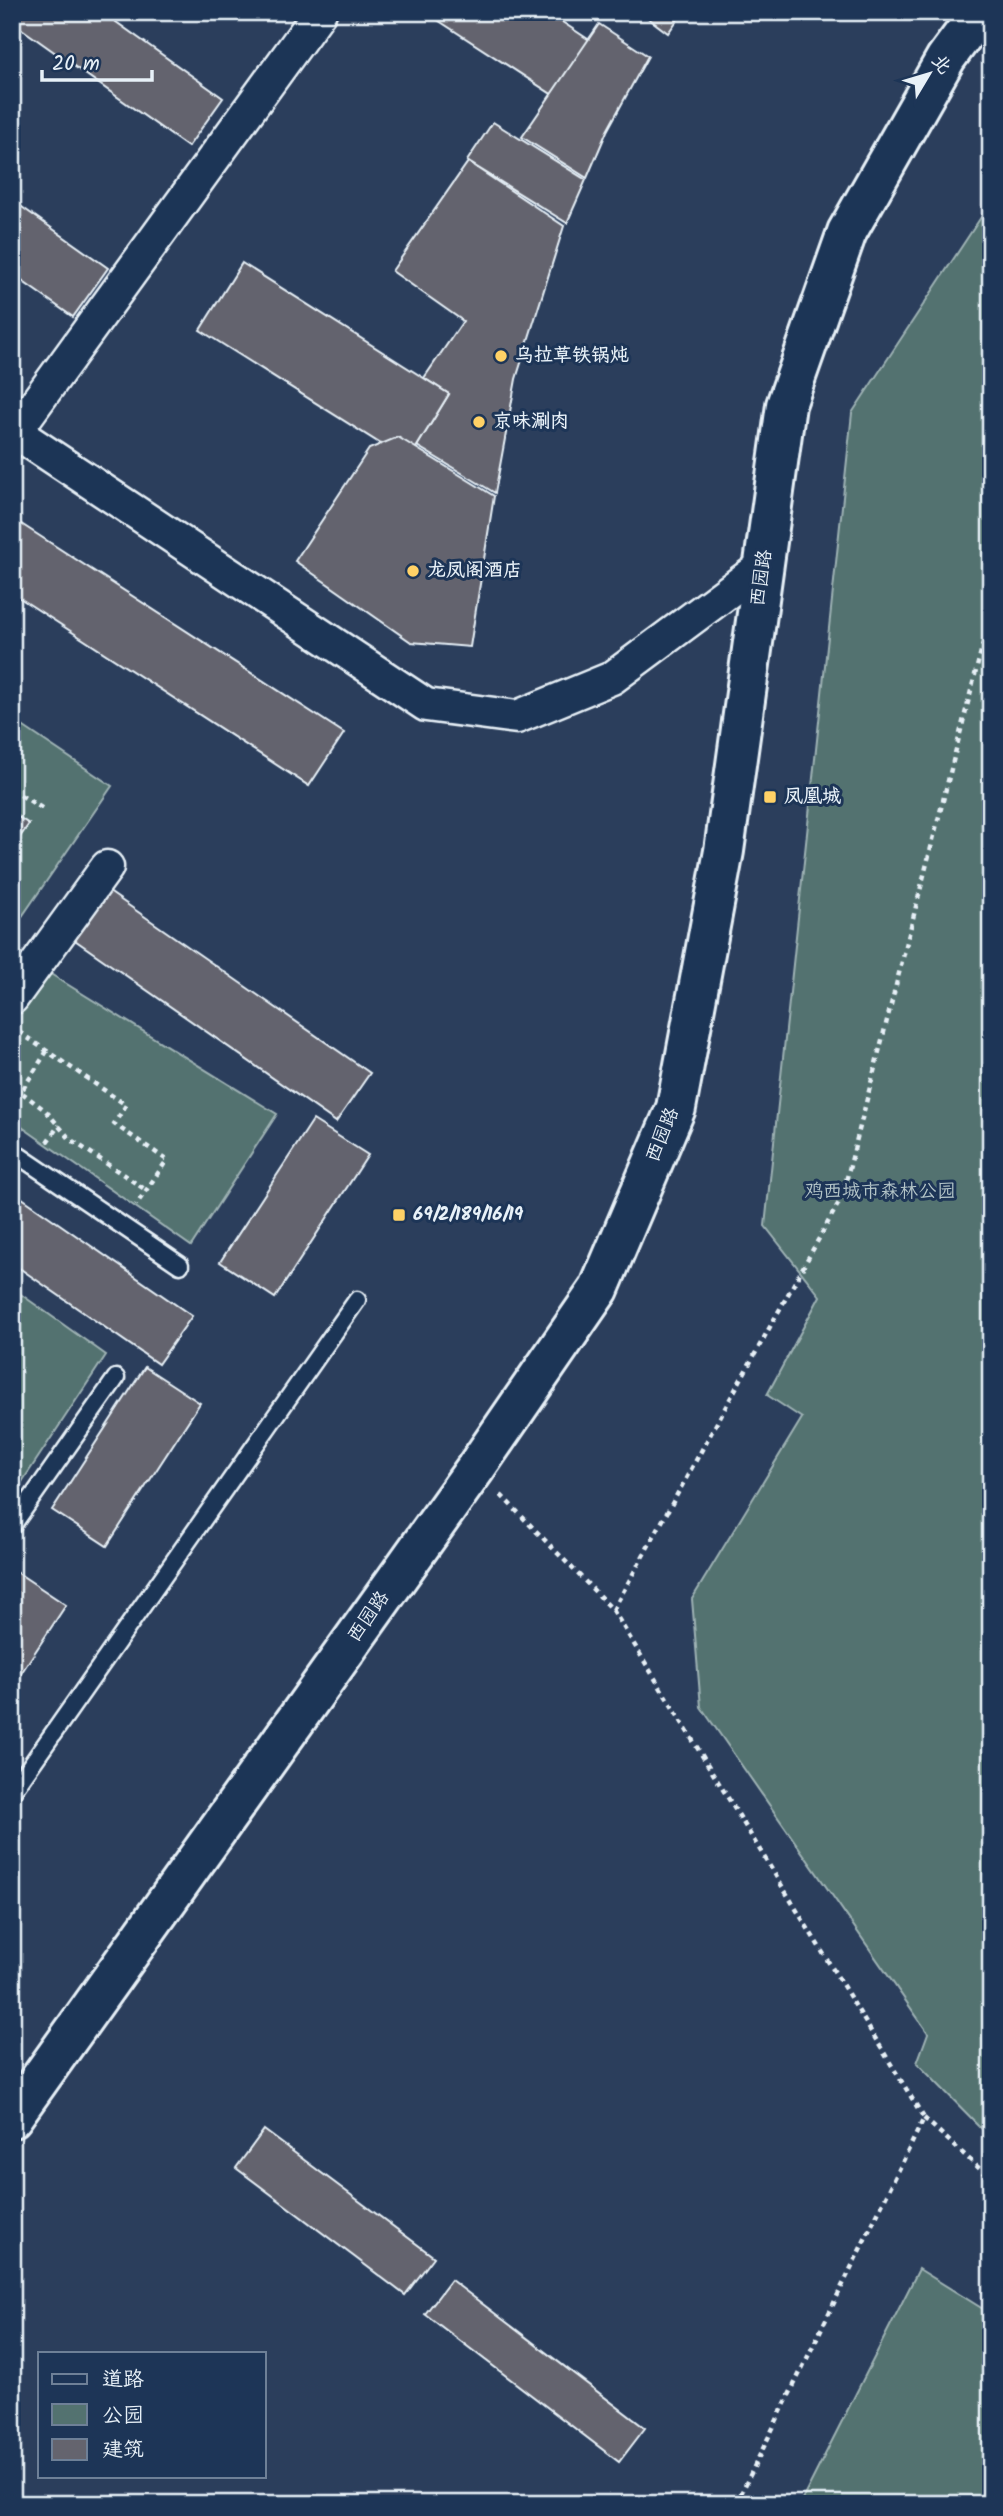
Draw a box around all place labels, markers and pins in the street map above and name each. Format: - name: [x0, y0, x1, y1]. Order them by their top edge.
- place label: 乌拉草铁锅炖: [515, 341, 629, 371]
- marker: 乌拉草铁锅炖: [493, 348, 509, 364]
- place label: 京味涮肉: [493, 407, 569, 437]
- marker: 京味涮肉: [471, 414, 487, 430]
- place label: 龙凤阁酒店: [427, 556, 522, 586]
- marker: 龙凤阁酒店: [405, 563, 421, 579]
- place label: 凤凰城: [784, 782, 841, 812]
- marker: 凤凰城: [762, 789, 778, 805]
- place label: 69/2/189/16/19: [413, 1200, 524, 1230]
- marker: 69/2/189/16/19: [391, 1207, 407, 1223]

